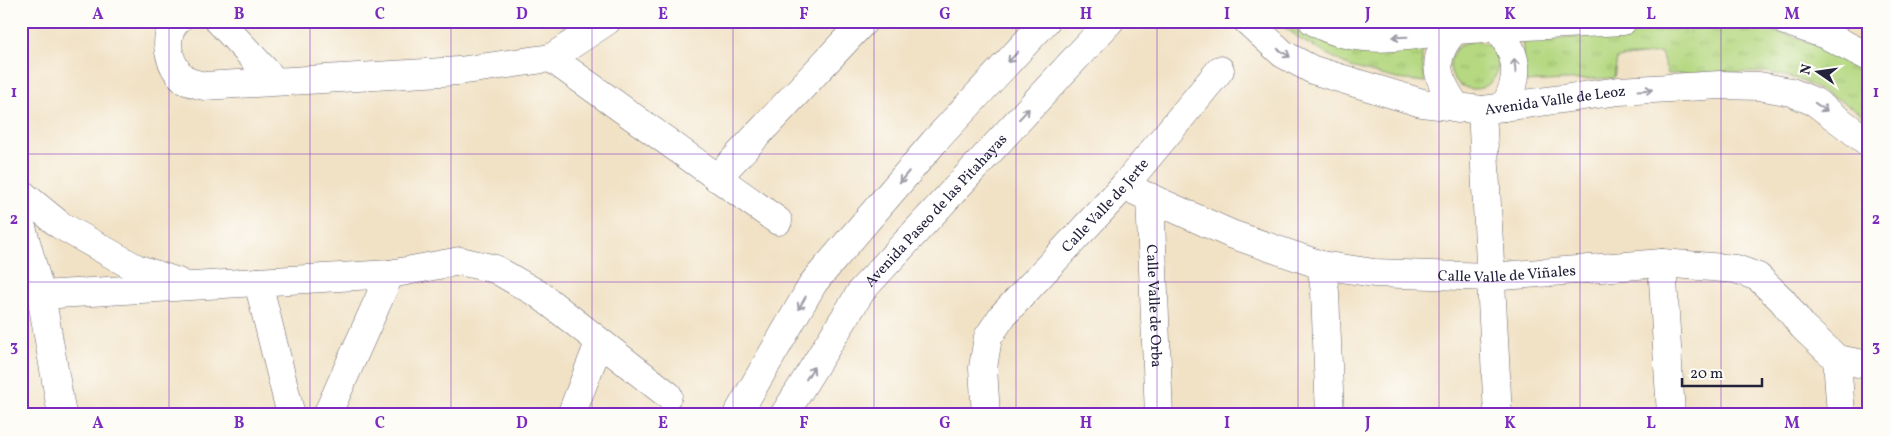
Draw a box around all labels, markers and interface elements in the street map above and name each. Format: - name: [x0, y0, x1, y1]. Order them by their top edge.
- text: A: [92, 4, 104, 26]
- text: B: [234, 4, 245, 26]
- text: C: [375, 4, 385, 26]
- text: D: [516, 4, 528, 26]
- text: E: [658, 4, 668, 26]
- text: F: [799, 4, 809, 26]
- text: G: [939, 4, 951, 26]
- text: H: [1080, 4, 1092, 26]
- text: I: [1224, 4, 1230, 26]
- text: J: [1364, 4, 1371, 26]
- text: K: [1504, 4, 1516, 26]
- text: L: [1646, 4, 1656, 26]
- text: M: [1784, 4, 1800, 26]
- one-way arrow: [1392, 32, 1408, 42]
- north arrow: [1792, 48, 1842, 98]
- one-way arrow: [1276, 49, 1290, 59]
- one-way arrow: [1007, 51, 1019, 63]
- one-way arrow: [1511, 59, 1520, 75]
- text: N: [1796, 62, 1817, 77]
- text: 1: [11, 82, 17, 104]
- street label: Avenida Valle de Leoz: [1484, 82, 1626, 121]
- text: 1: [1873, 82, 1879, 104]
- one-way arrow: [1637, 85, 1653, 94]
- one-way arrow: [1814, 102, 1828, 112]
- one-way arrow: [1018, 108, 1030, 121]
- street label: Avenida Paseo de las Pitahayas: [861, 130, 1013, 292]
- street label: Calle Valle de Jerte: [1058, 155, 1155, 258]
- one-way arrow: [898, 171, 909, 184]
- text: 2: [10, 209, 18, 231]
- text: 2: [1872, 209, 1880, 231]
- street label: Calle Valle de Orba: [1140, 244, 1166, 368]
- street label: Calle Valle de Viñales: [1437, 261, 1577, 289]
- one-way arrow: [796, 296, 806, 310]
- text: 3: [10, 336, 18, 358]
- text: 3: [1872, 336, 1880, 358]
- scale bar: [1682, 356, 1762, 388]
- text: 20 m: [1690, 364, 1723, 385]
- one-way arrow: [805, 367, 815, 381]
- text: A: [92, 413, 104, 435]
- text: B: [234, 413, 245, 435]
- text: C: [375, 413, 385, 435]
- text: D: [516, 413, 528, 435]
- text: E: [658, 413, 668, 435]
- text: F: [799, 413, 809, 435]
- text: G: [939, 413, 951, 435]
- text: H: [1080, 413, 1092, 435]
- text: I: [1224, 413, 1230, 435]
- text: J: [1364, 413, 1371, 435]
- text: K: [1504, 413, 1516, 435]
- text: L: [1646, 413, 1656, 435]
- text: M: [1784, 413, 1800, 435]

